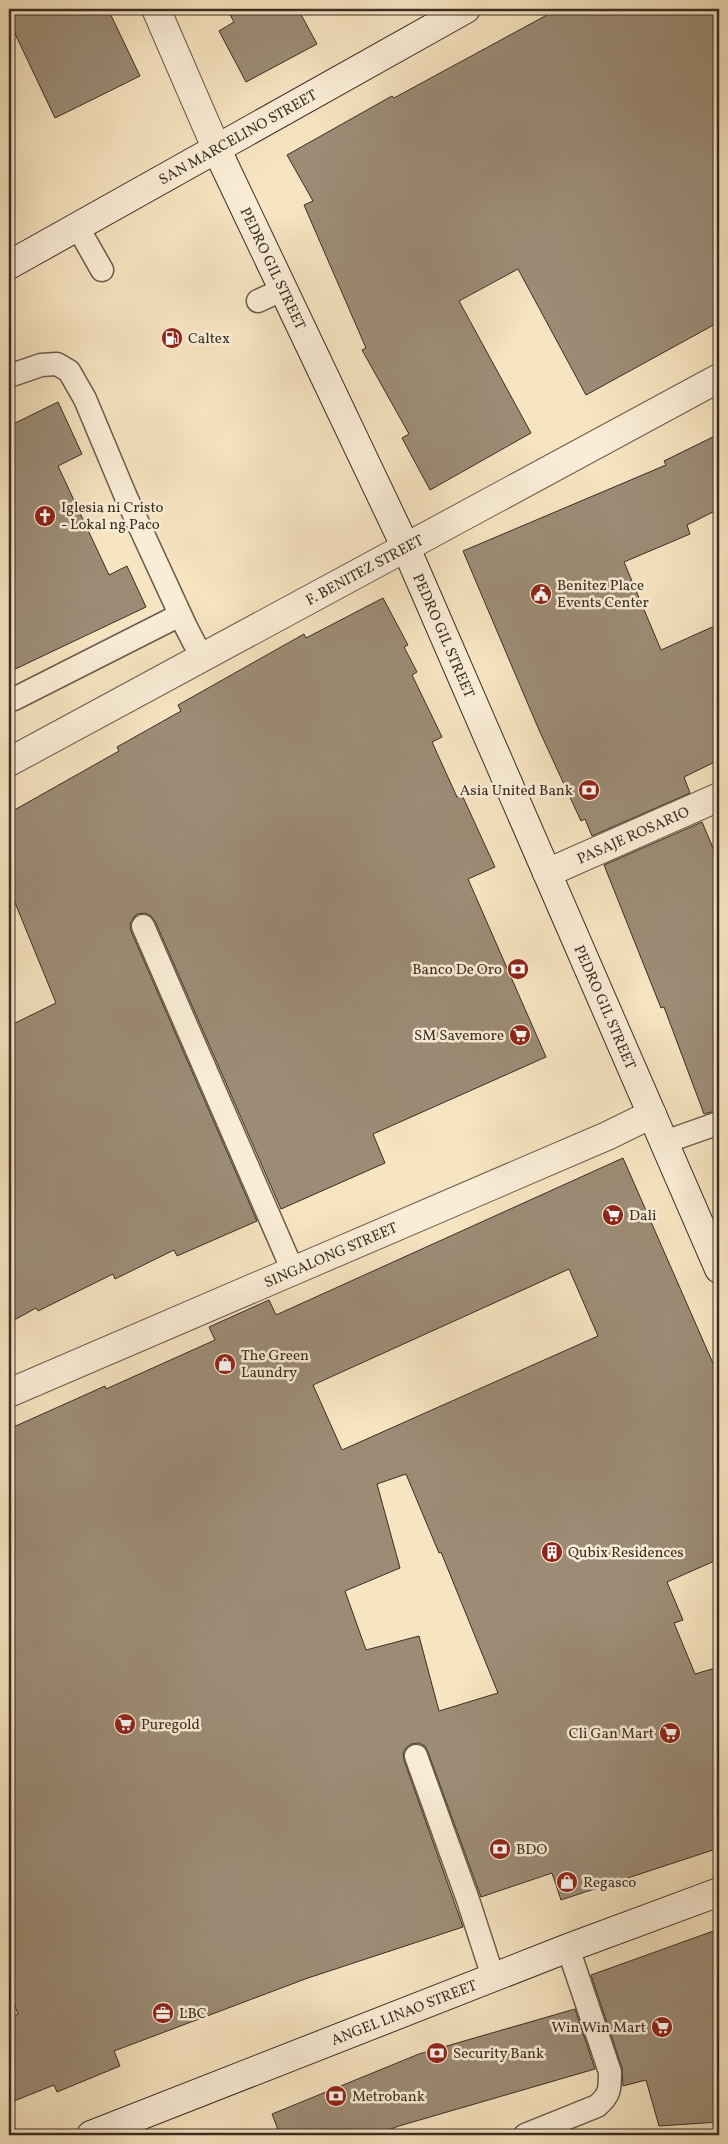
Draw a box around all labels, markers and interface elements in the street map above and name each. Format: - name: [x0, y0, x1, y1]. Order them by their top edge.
- street label: SAN MARCELINO STREET: [155, 85, 321, 191]
- street label: PEDRO GIL STREET: [234, 204, 310, 334]
- fuel station icon: Caltex: [160, 326, 184, 350]
- place label: Caltex: [188, 329, 230, 350]
- place label: Iglesia ni Cristo - Lokal ng Paco: [61, 498, 164, 536]
- church icon: Iglesia ni Cristo - Lokal ng Paco: [33, 504, 57, 528]
- street label: F. BENITEZ STREET: [302, 531, 428, 612]
- street label: PEDRO GIL STREET: [406, 571, 479, 702]
- place label: Benitez Place Events Center: [557, 576, 649, 614]
- public building icon: Benitez Place Events Center: [529, 582, 553, 606]
- bank icon: Asia United Bank: [577, 778, 601, 802]
- place label: Asia United Bank: [460, 781, 573, 802]
- street label: PASAJE ROSARIO: [574, 802, 693, 870]
- street label: PEDRO GIL STREET: [568, 942, 640, 1073]
- bank icon: Banco De Oro: [506, 957, 530, 981]
- place label: Banco De Oro: [412, 960, 502, 981]
- supermarket icon: SM Savemore: [508, 1023, 532, 1047]
- place label: SM Savemore: [414, 1026, 504, 1047]
- supermarket icon: Dali: [601, 1203, 625, 1227]
- place label: Dali: [629, 1206, 656, 1227]
- street label: SINGALONG STREET: [261, 1218, 401, 1294]
- place label: The Green Laundry: [241, 1346, 309, 1384]
- shop icon: The Green Laundry: [213, 1352, 237, 1376]
- building icon: Qubix Residences: [540, 1540, 564, 1564]
- place label: Qubix Residences: [568, 1543, 684, 1564]
- supermarket icon: Puregold: [113, 1712, 137, 1736]
- place label: Puregold: [141, 1715, 200, 1736]
- supermarket icon: Cli Gan Mart: [658, 1721, 682, 1745]
- place label: Cli Gan Mart: [569, 1724, 654, 1745]
- bank icon: BDO: [488, 1837, 512, 1861]
- place label: BDO: [516, 1840, 547, 1861]
- shop icon: Regasco: [555, 1870, 579, 1894]
- place label: Regasco: [583, 1873, 636, 1894]
- street label: ANGEL LINAO STREET: [328, 1976, 480, 2052]
- office icon: LBC: [151, 2001, 175, 2025]
- place label: LBC: [179, 2004, 207, 2025]
- supermarket icon: Win Win Mart: [650, 2015, 674, 2039]
- place label: Win Win Mart: [551, 2018, 646, 2039]
- bank icon: Security Bank: [425, 2041, 449, 2065]
- place label: Security Bank: [453, 2044, 544, 2065]
- bank icon: Metrobank: [324, 2084, 348, 2108]
- place label: Metrobank: [352, 2087, 425, 2108]

